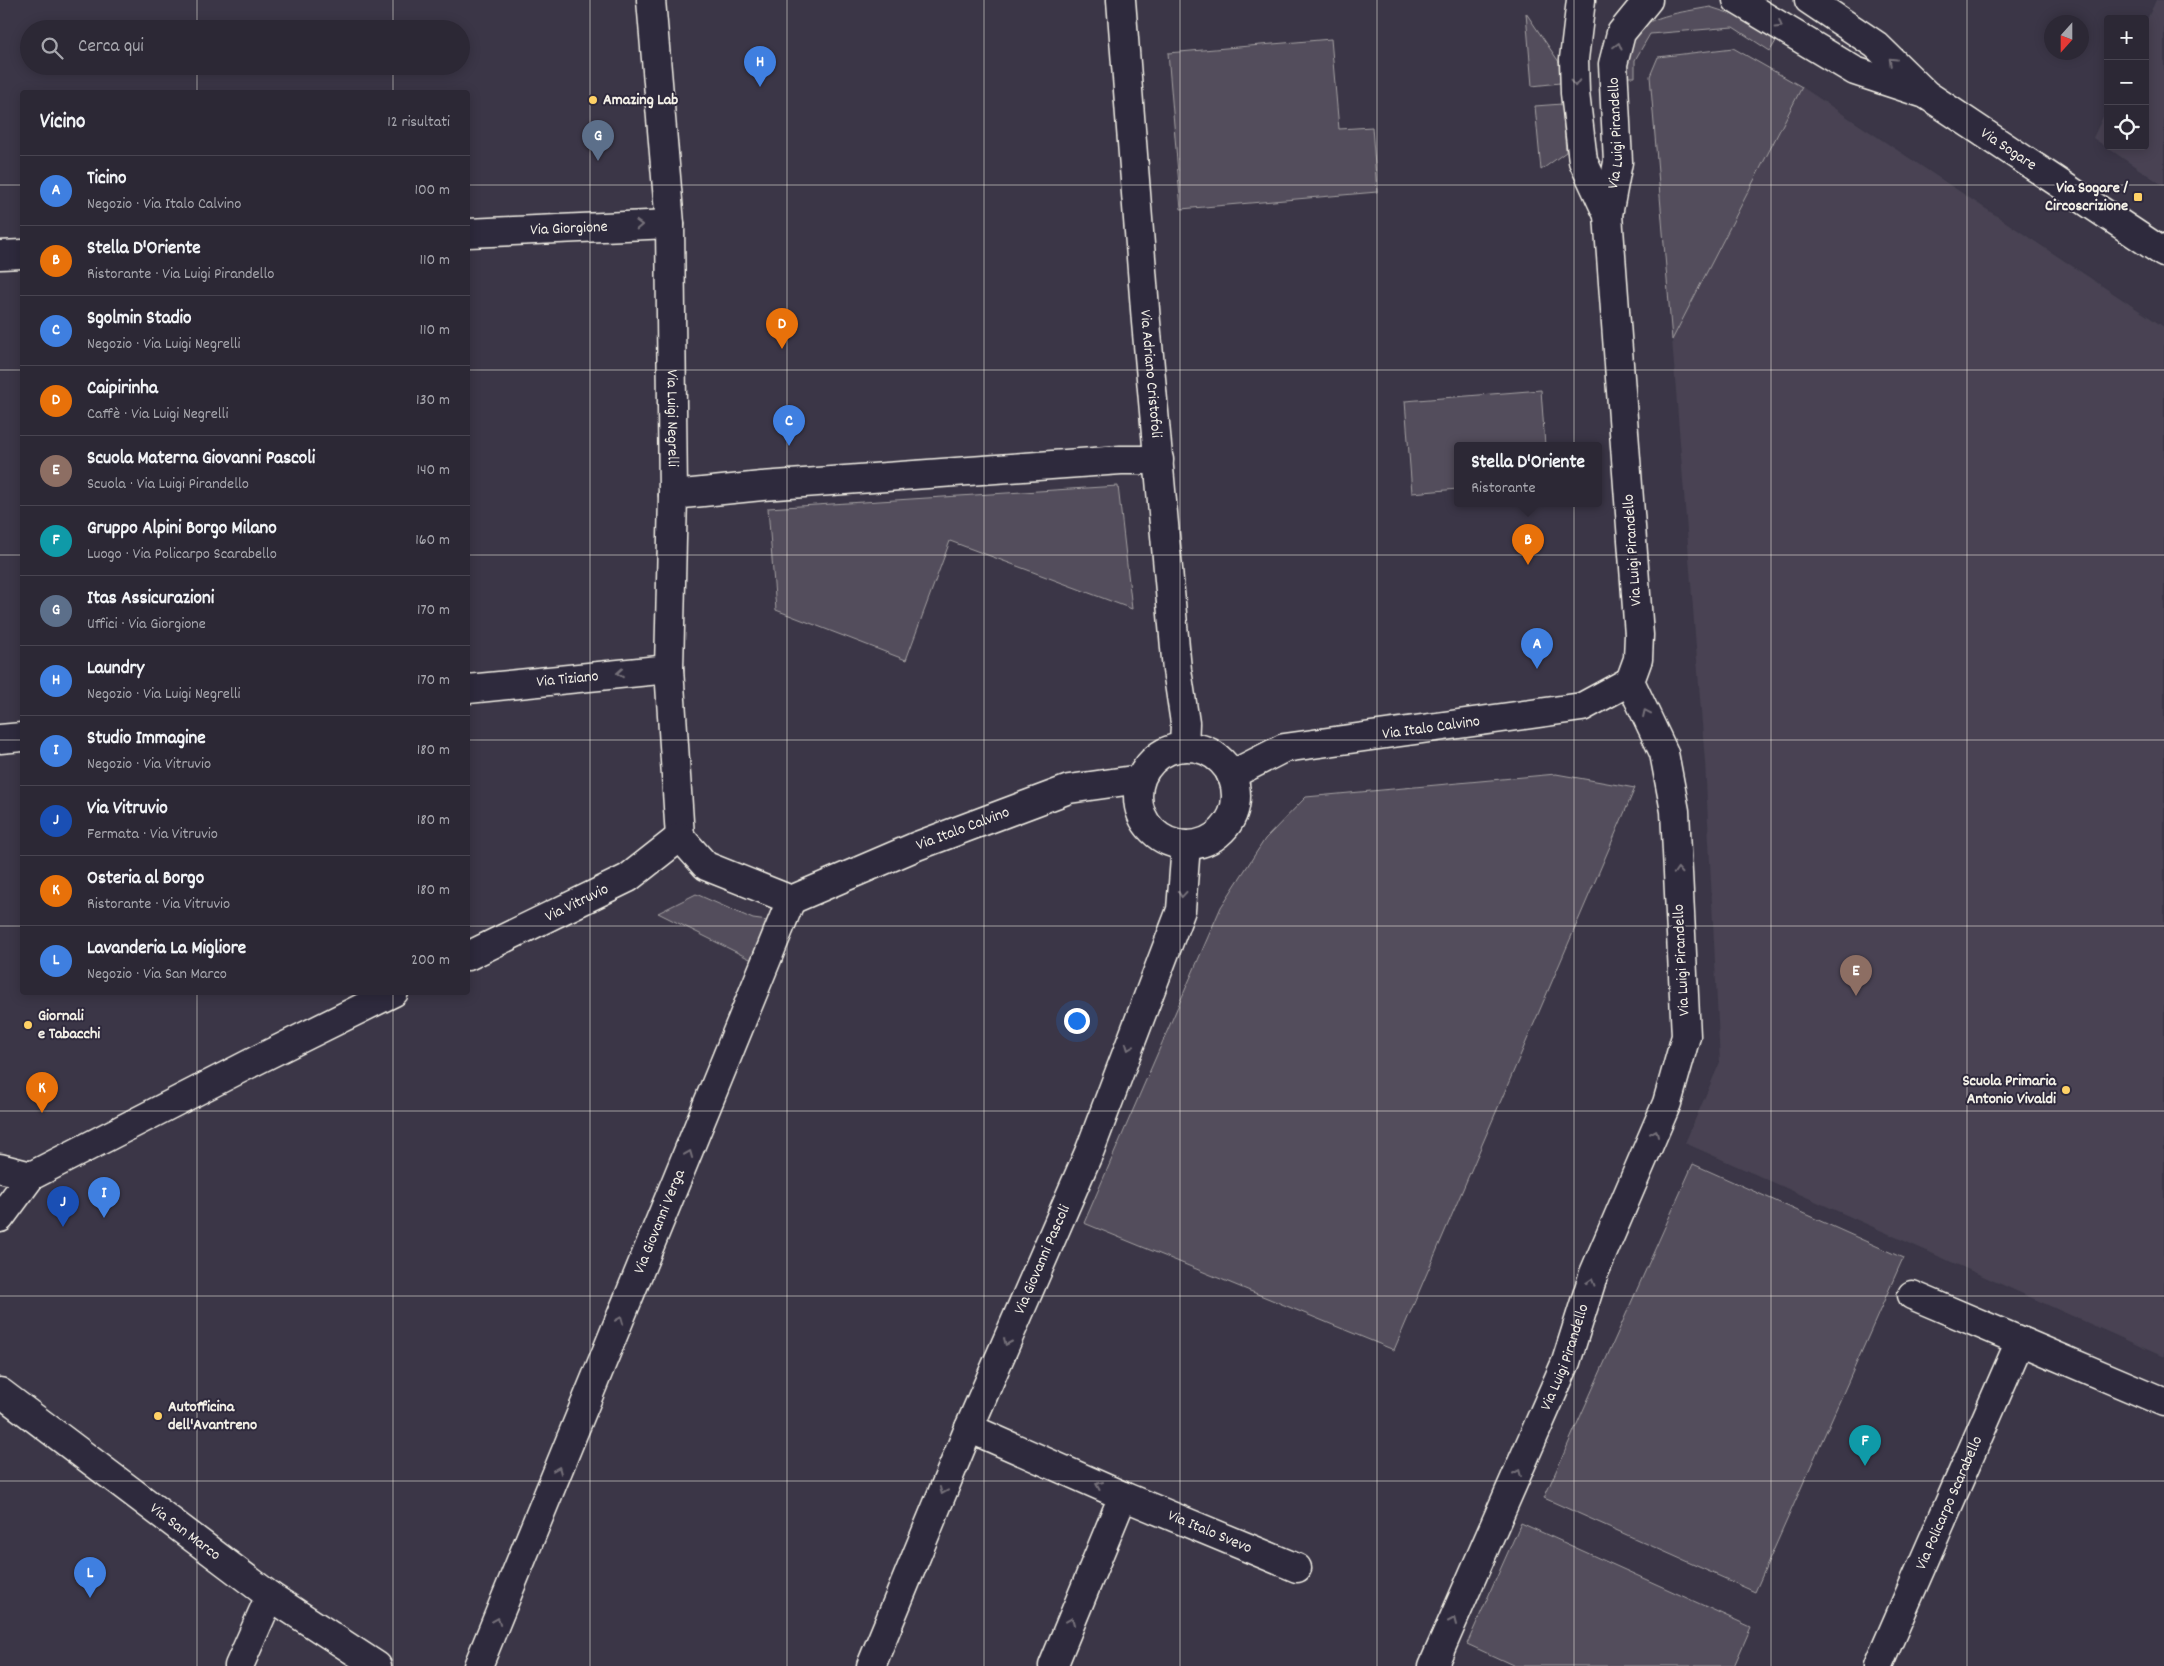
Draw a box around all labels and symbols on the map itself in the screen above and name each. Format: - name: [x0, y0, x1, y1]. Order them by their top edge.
- north arrow: [2044, 15, 2089, 60]
- one-way arrow: [1774, 18, 1783, 28]
- one-way arrow: [1612, 42, 1622, 50]
- pin: H: [744, 46, 776, 87]
- one-way arrow: [1889, 58, 1898, 67]
- street label: Via Luigi Pirandello: [1602, 77, 1630, 191]
- one-way arrow: [1570, 80, 1580, 88]
- place label: Amazing Lab: [603, 89, 678, 112]
- marker: Amazing Lab: [587, 94, 599, 106]
- pin: G: [582, 120, 614, 161]
- street label: Via Sogare: [1976, 122, 2041, 176]
- place label: Via Sogare / Circoscrizione: [2045, 177, 2128, 218]
- marker: Via Sogare / Circoscrizione: [2132, 191, 2144, 203]
- street label: Via Giorgione: [530, 215, 608, 242]
- one-way arrow: [635, 220, 643, 230]
- pin: D: [766, 308, 798, 349]
- street label: Via Adriano Cristofoli: [1134, 309, 1168, 439]
- street label: Via Luigi Negrelli: [660, 369, 684, 467]
- pin: C: [773, 405, 805, 446]
- street label: Via Luigi Pirandello: [1618, 493, 1648, 607]
- pin: B: [1512, 524, 1544, 565]
- pin: A: [1521, 628, 1553, 669]
- street label: Via Tiziano: [535, 665, 600, 694]
- one-way arrow: [616, 667, 624, 678]
- one-way arrow: [1641, 709, 1652, 718]
- street label: Via Italo Calvino: [1381, 710, 1481, 746]
- street label: Via Italo Calvino: [913, 801, 1013, 857]
- one-way arrow: [1672, 866, 1683, 874]
- street label: Via Vitruvio: [541, 878, 612, 928]
- one-way arrow: [1177, 890, 1188, 898]
- street label: Via Luigi Pirandello: [1668, 903, 1696, 1017]
- pin: E: [1840, 955, 1872, 996]
- place label: Giornali e Tabacchi: [38, 1005, 100, 1046]
- your location: [1064, 1008, 1090, 1034]
- marker: Giornali e Tabacchi: [22, 1019, 34, 1031]
- one-way arrow: [1125, 1042, 1135, 1050]
- place label: Scuola Primaria Antonio Vivaldi: [1963, 1070, 2057, 1111]
- pin: K: [26, 1072, 58, 1113]
- marker: Scuola Primaria Antonio Vivaldi: [2060, 1084, 2072, 1096]
- one-way arrow: [1648, 1129, 1659, 1138]
- one-way arrow: [682, 1150, 693, 1159]
- street label: Via Giovanni Verga: [628, 1166, 691, 1277]
- pin: I: [88, 1177, 120, 1218]
- pin: J: [47, 1186, 79, 1227]
- street label: Via Giovanni Pascoli: [1008, 1201, 1076, 1318]
- one-way arrow: [1585, 1278, 1595, 1287]
- street label: Via Luigi Pirandello: [1535, 1301, 1595, 1414]
- one-way arrow: [614, 1316, 624, 1325]
- one-way arrow: [1002, 1337, 1013, 1346]
- place label: Autofficina dell'Avantreno: [168, 1396, 257, 1437]
- marker: Autofficina dell'Avantreno: [152, 1410, 164, 1422]
- pin: F: [1849, 1425, 1881, 1466]
- street label: Via Policarpo Scarabello: [1910, 1432, 1989, 1574]
- one-way arrow: [553, 1467, 563, 1475]
- one-way arrow: [1511, 1469, 1522, 1478]
- one-way arrow: [1095, 1480, 1104, 1491]
- one-way arrow: [938, 1487, 948, 1495]
- street label: Via San Marco: [145, 1497, 226, 1566]
- street label: Via Italo Svevo: [1164, 1504, 1256, 1560]
- pin: L: [74, 1557, 106, 1598]
- one-way arrow: [491, 1617, 501, 1626]
- one-way arrow: [1065, 1617, 1076, 1626]
- one-way arrow: [1446, 1617, 1457, 1626]

